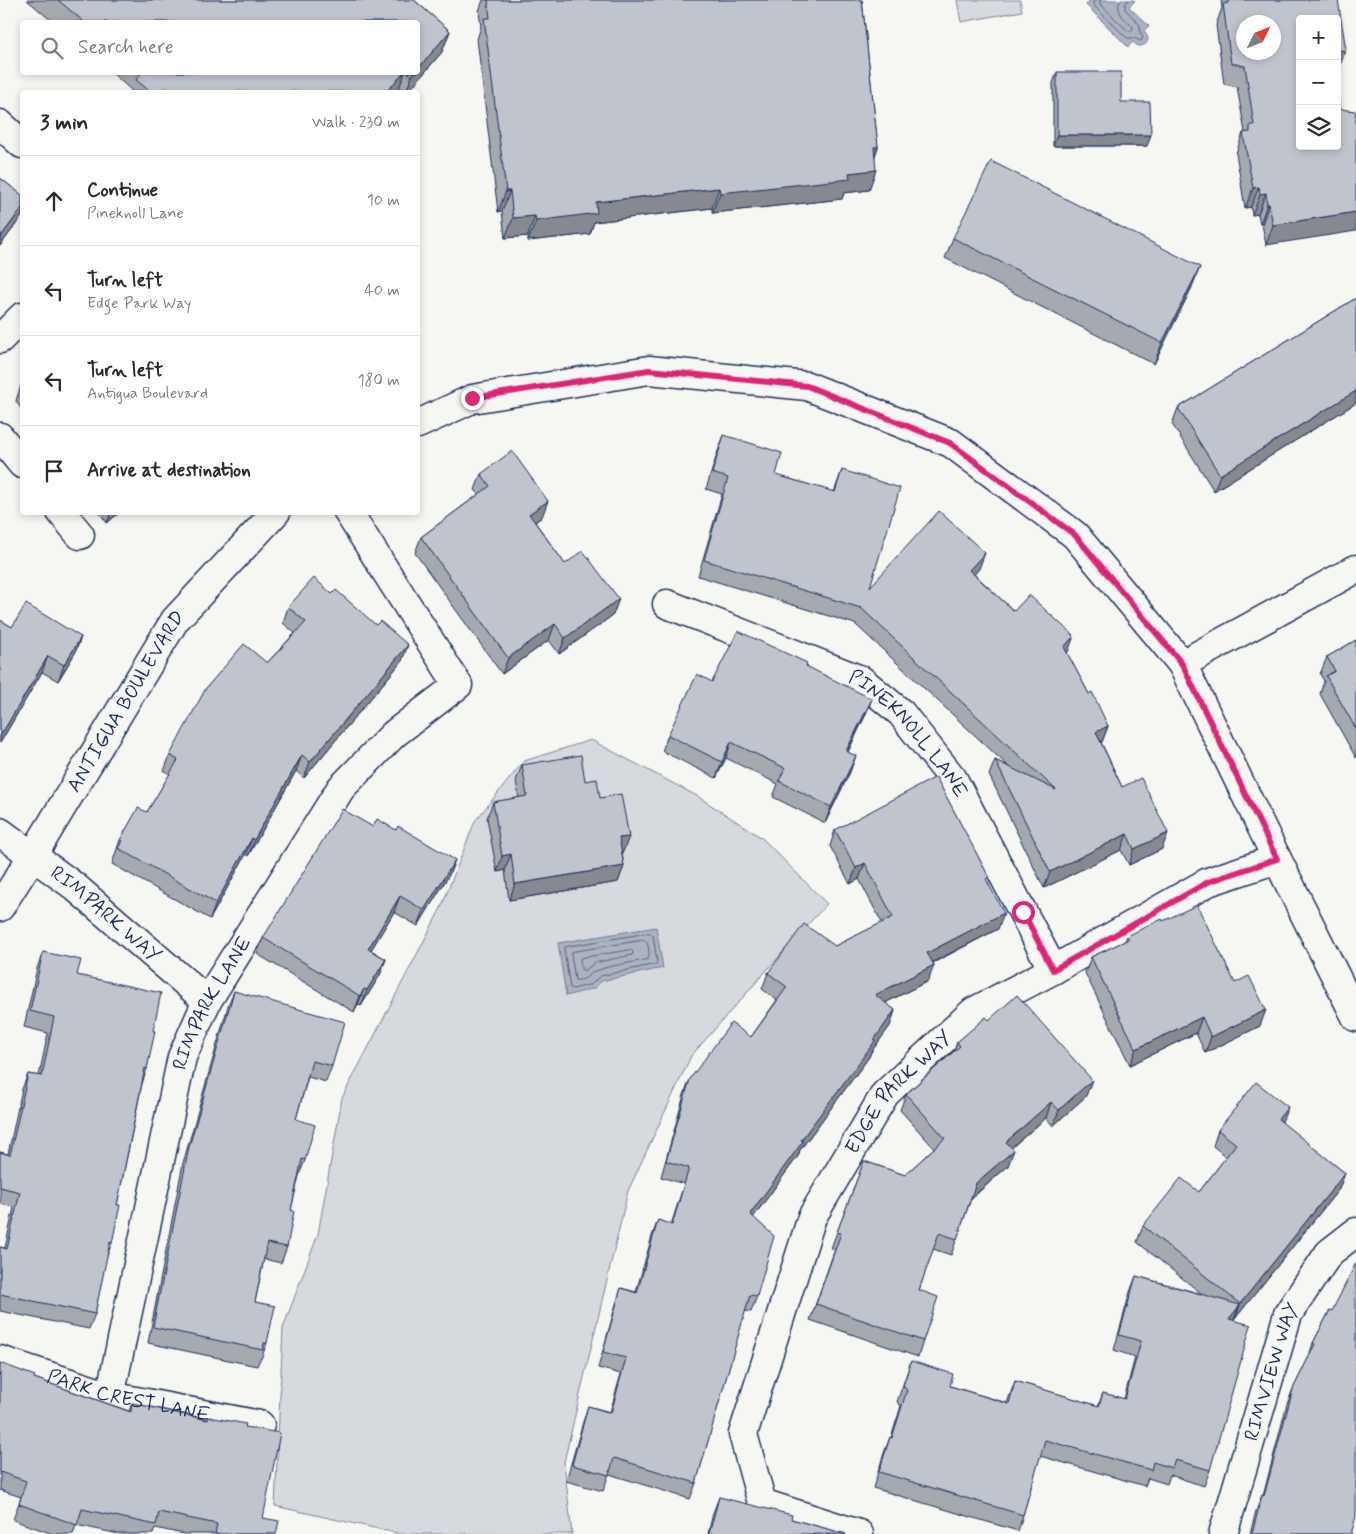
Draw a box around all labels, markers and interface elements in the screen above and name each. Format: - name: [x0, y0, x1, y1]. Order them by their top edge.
- north arrow: [1236, 15, 1281, 60]
- map controls: [1296, 15, 1341, 150]
- button: +: [1296, 15, 1341, 60]
- search box: [20, 20, 420, 75]
- icon: search: [38, 34, 66, 62]
- text: Search here: [78, 35, 174, 60]
- button: −: [1296, 60, 1341, 105]
- button: layers: [1296, 105, 1341, 150]
- text: 3 min: [40, 109, 88, 137]
- text: Walk · 230 m: [312, 112, 400, 133]
- text: Continue: [87, 178, 158, 203]
- icon: ahead: [40, 187, 68, 215]
- text: 10 m: [367, 190, 400, 211]
- text: Pineknoll Lane: [87, 203, 184, 224]
- text: Turn left: [87, 268, 163, 293]
- icon: left: [40, 277, 68, 305]
- text: 40 m: [364, 280, 400, 301]
- text: Edge Park Way: [87, 293, 191, 314]
- text: Turn left: [87, 358, 163, 383]
- icon: left: [40, 367, 68, 395]
- text: 180 m: [357, 370, 400, 391]
- text: Antigua Boulevard: [87, 383, 208, 404]
- route end: [461, 387, 484, 410]
- icon: arrive: [40, 457, 68, 485]
- text: Arrive at destination: [87, 458, 251, 483]
- street label: ANTIGUA BOULEVARD: [61, 604, 191, 797]
- street label: PINEKNOLL LANE: [845, 663, 974, 802]
- street label: RIMPARK WAY: [45, 860, 167, 969]
- route start: [1012, 901, 1035, 924]
- street label: RIMPARK LANE: [166, 931, 258, 1072]
- street label: EDGE PARK WAY: [839, 1024, 958, 1159]
- street label: RIMVIEW WAY: [1238, 1297, 1305, 1444]
- street label: PARK CREST LANE: [44, 1363, 213, 1429]

